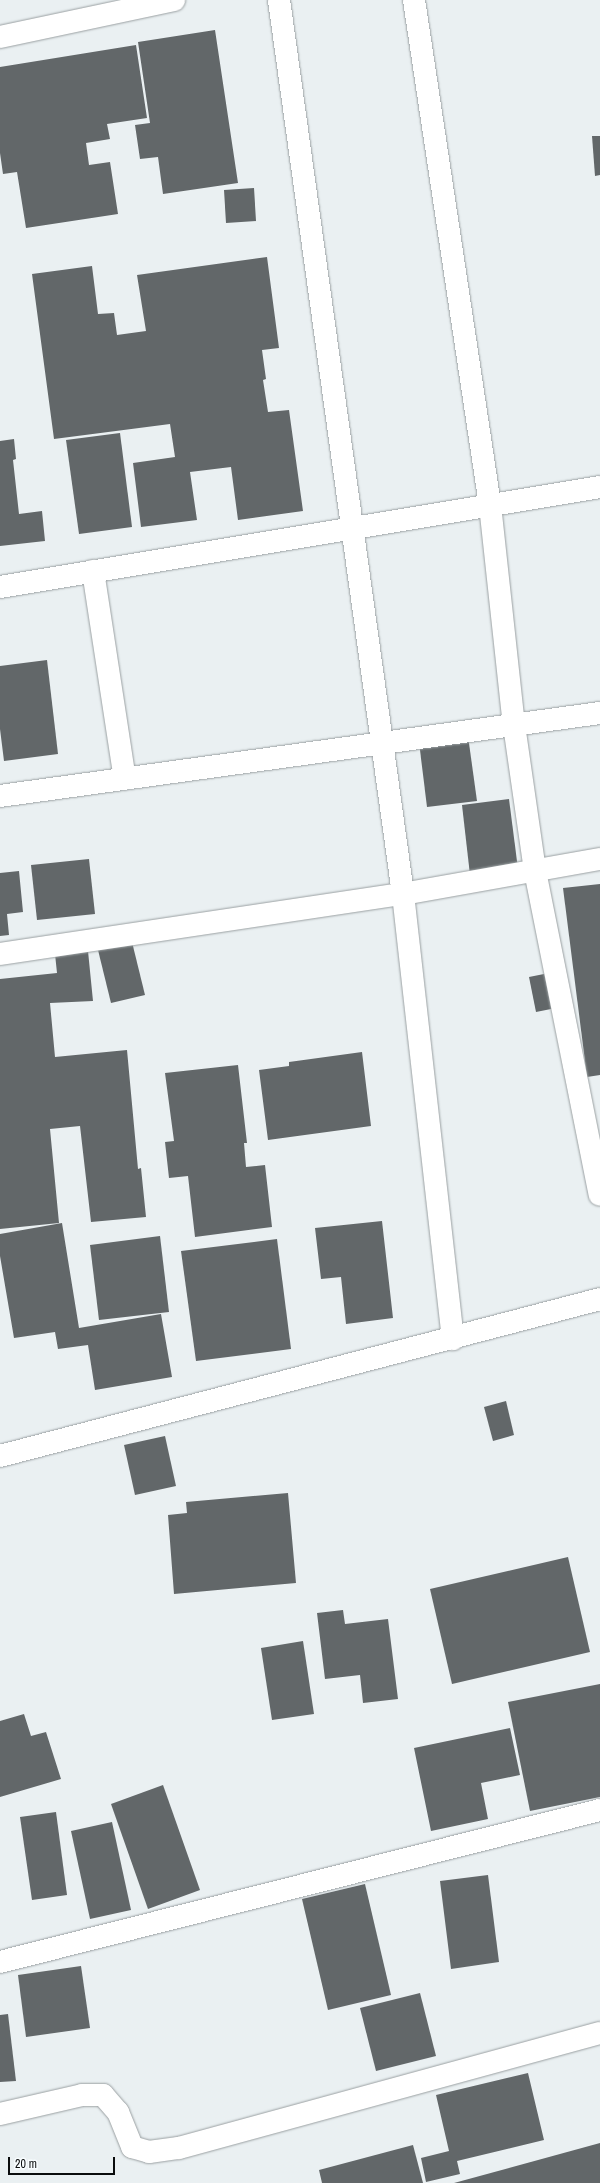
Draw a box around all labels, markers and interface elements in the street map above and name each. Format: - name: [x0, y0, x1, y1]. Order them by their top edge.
- scale bar: [10, 2149, 117, 2175]
- text: 20 m: [15, 2156, 37, 2172]

